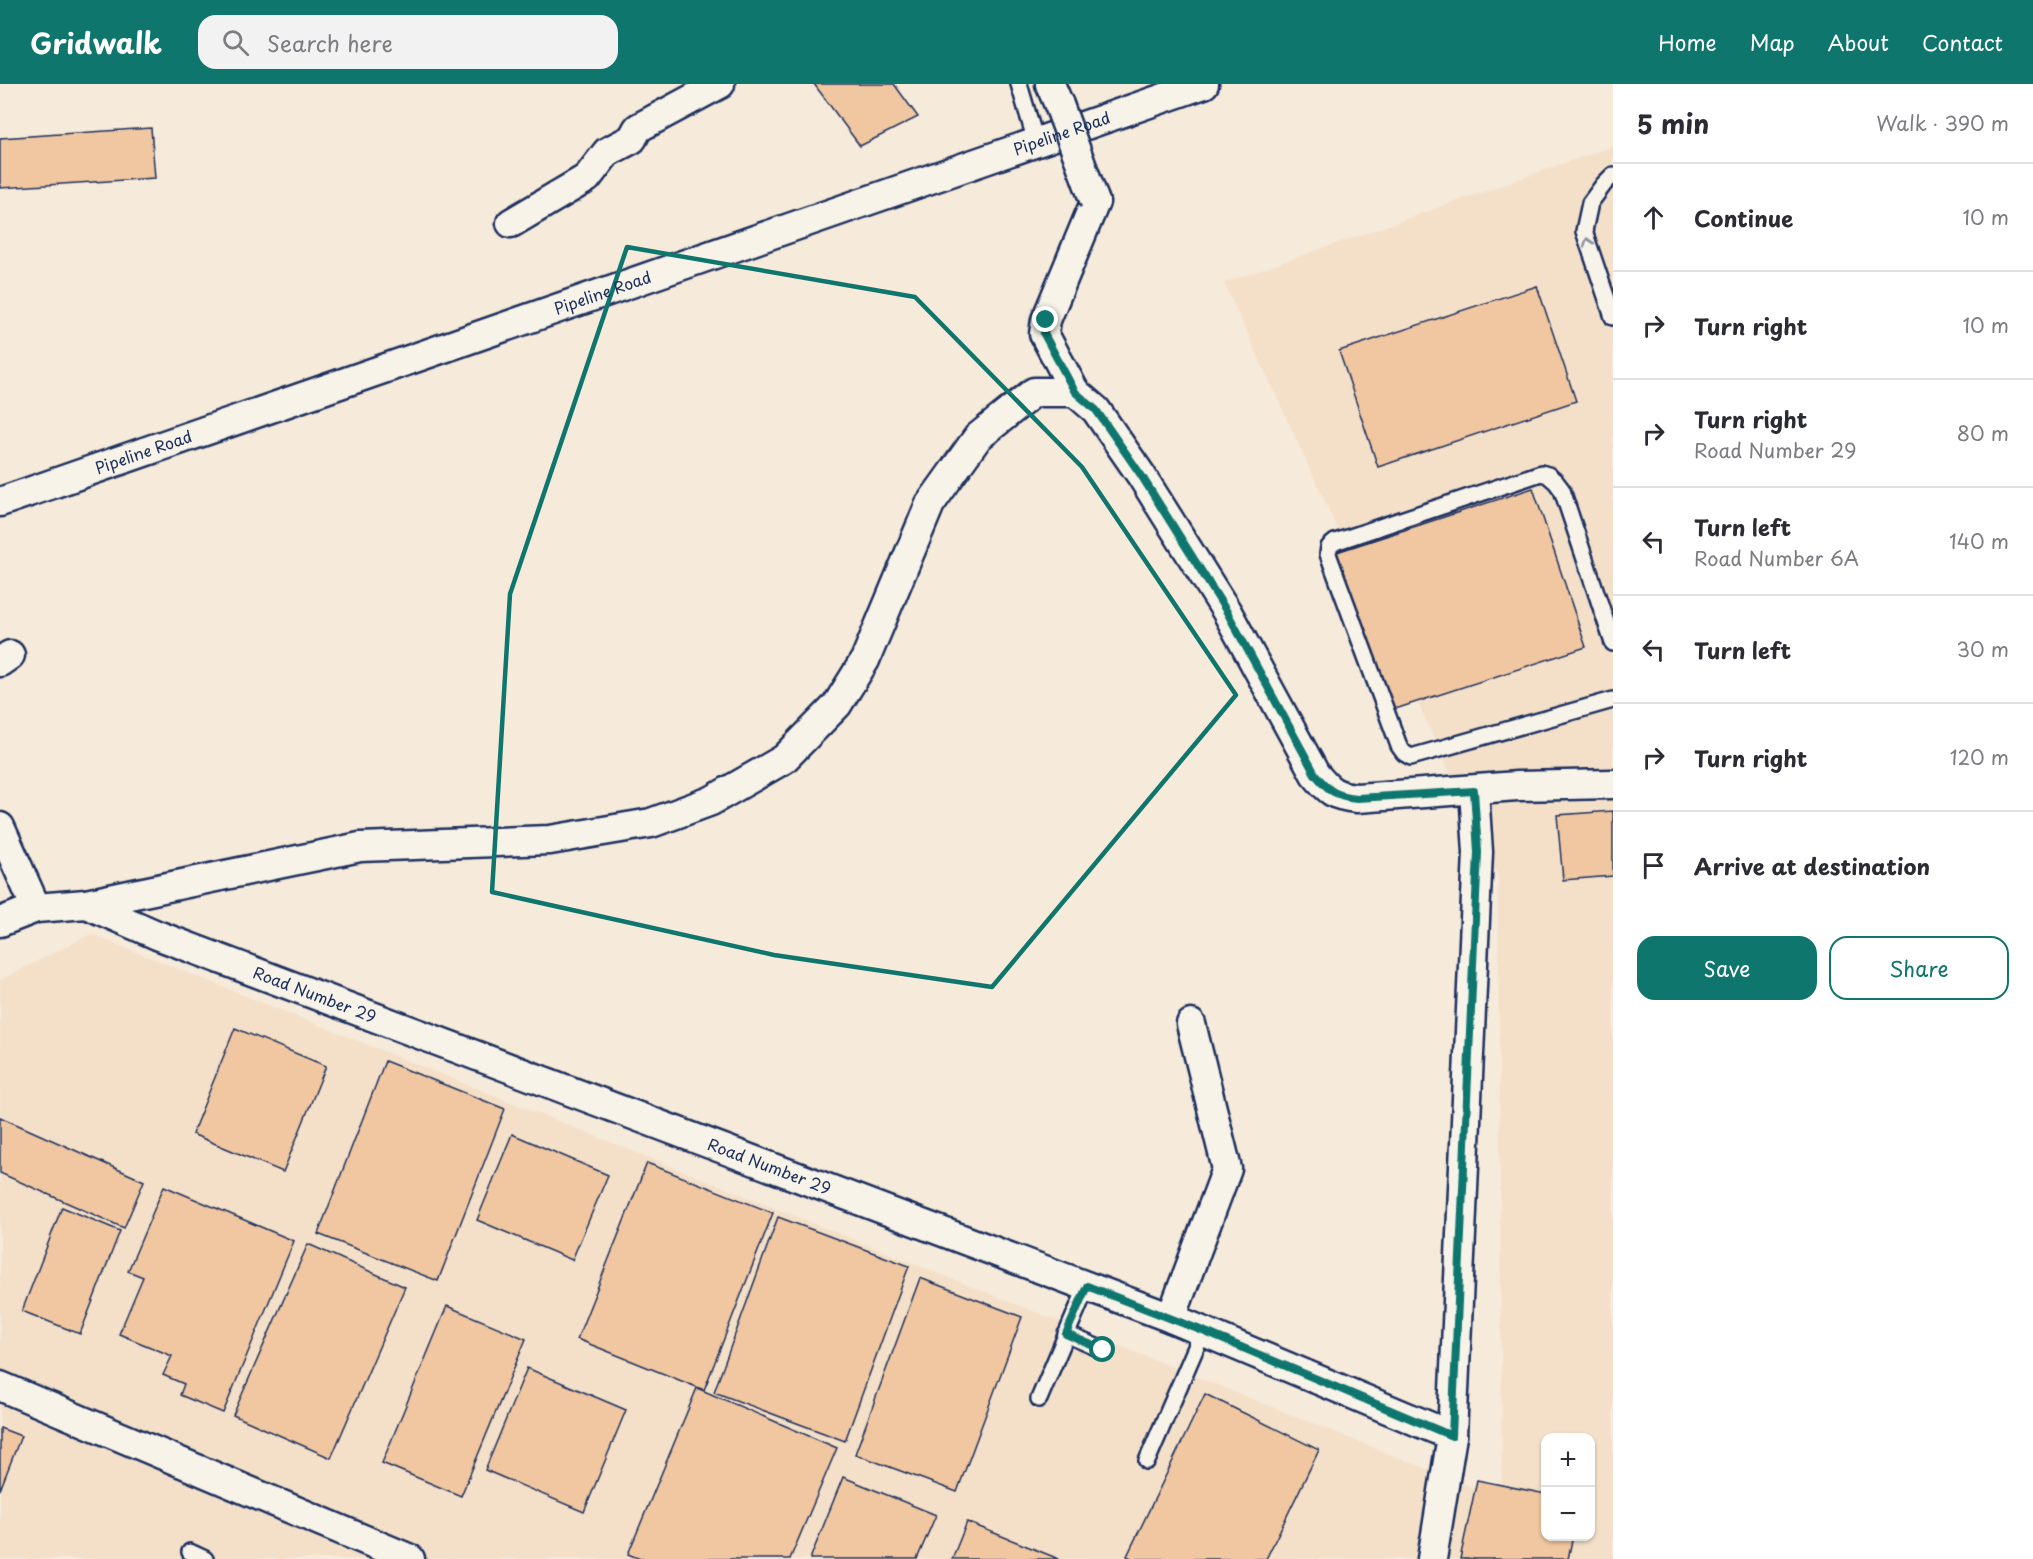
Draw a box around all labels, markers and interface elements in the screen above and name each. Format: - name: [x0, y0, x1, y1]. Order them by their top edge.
- search box: [198, 15, 618, 69]
- text: Gridwalk: [30, 21, 162, 64]
- icon: search: [219, 26, 252, 59]
- text: Search here: [267, 26, 393, 59]
- text: Home: [1658, 26, 1717, 58]
- text: Map: [1750, 26, 1795, 58]
- text: About: [1828, 26, 1889, 58]
- text: Contact: [1922, 26, 2003, 58]
- street label: Pipeline Road: [1010, 104, 1113, 160]
- text: 5 min: [1637, 104, 1709, 143]
- text: Walk · 390 m: [1876, 108, 2009, 138]
- icon: ahead: [1637, 201, 1670, 234]
- text: Continue: [1694, 201, 1793, 234]
- text: 10 m: [1962, 202, 2009, 232]
- one-way arrow: [1583, 237, 1595, 248]
- street label: Pipeline Road: [551, 264, 654, 320]
- route end: [1032, 306, 1058, 332]
- icon: right: [1637, 309, 1670, 342]
- text: Turn right: [1694, 309, 1807, 342]
- text: 10 m: [1962, 310, 2009, 340]
- text: Turn right: [1694, 402, 1807, 435]
- icon: right: [1637, 417, 1670, 450]
- text: 80 m: [1957, 418, 2009, 448]
- street label: Pipeline Road: [91, 423, 195, 479]
- text: Road Number 29: [1694, 435, 1856, 465]
- text: Turn left: [1694, 510, 1791, 543]
- icon: left: [1637, 525, 1670, 558]
- text: 140 m: [1949, 526, 2009, 556]
- text: Road Number 6A: [1694, 543, 1859, 573]
- icon: left: [1637, 633, 1670, 666]
- text: Turn left: [1694, 633, 1791, 666]
- text: 30 m: [1956, 634, 2009, 664]
- icon: right: [1637, 741, 1670, 774]
- text: Turn right: [1694, 741, 1807, 774]
- text: 120 m: [1950, 742, 2009, 772]
- icon: arrive: [1637, 849, 1670, 882]
- text: Arrive at destination: [1694, 849, 1930, 882]
- button: Save: [1637, 936, 1817, 1000]
- button: Share: [1829, 936, 2009, 1000]
- street label: Road Number 29: [250, 959, 380, 1028]
- street label: Road Number 29: [705, 1131, 835, 1200]
- route start: [1089, 1336, 1115, 1362]
- map controls: [1541, 1433, 1595, 1541]
- button: +: [1541, 1433, 1595, 1487]
- button: −: [1541, 1487, 1595, 1541]

